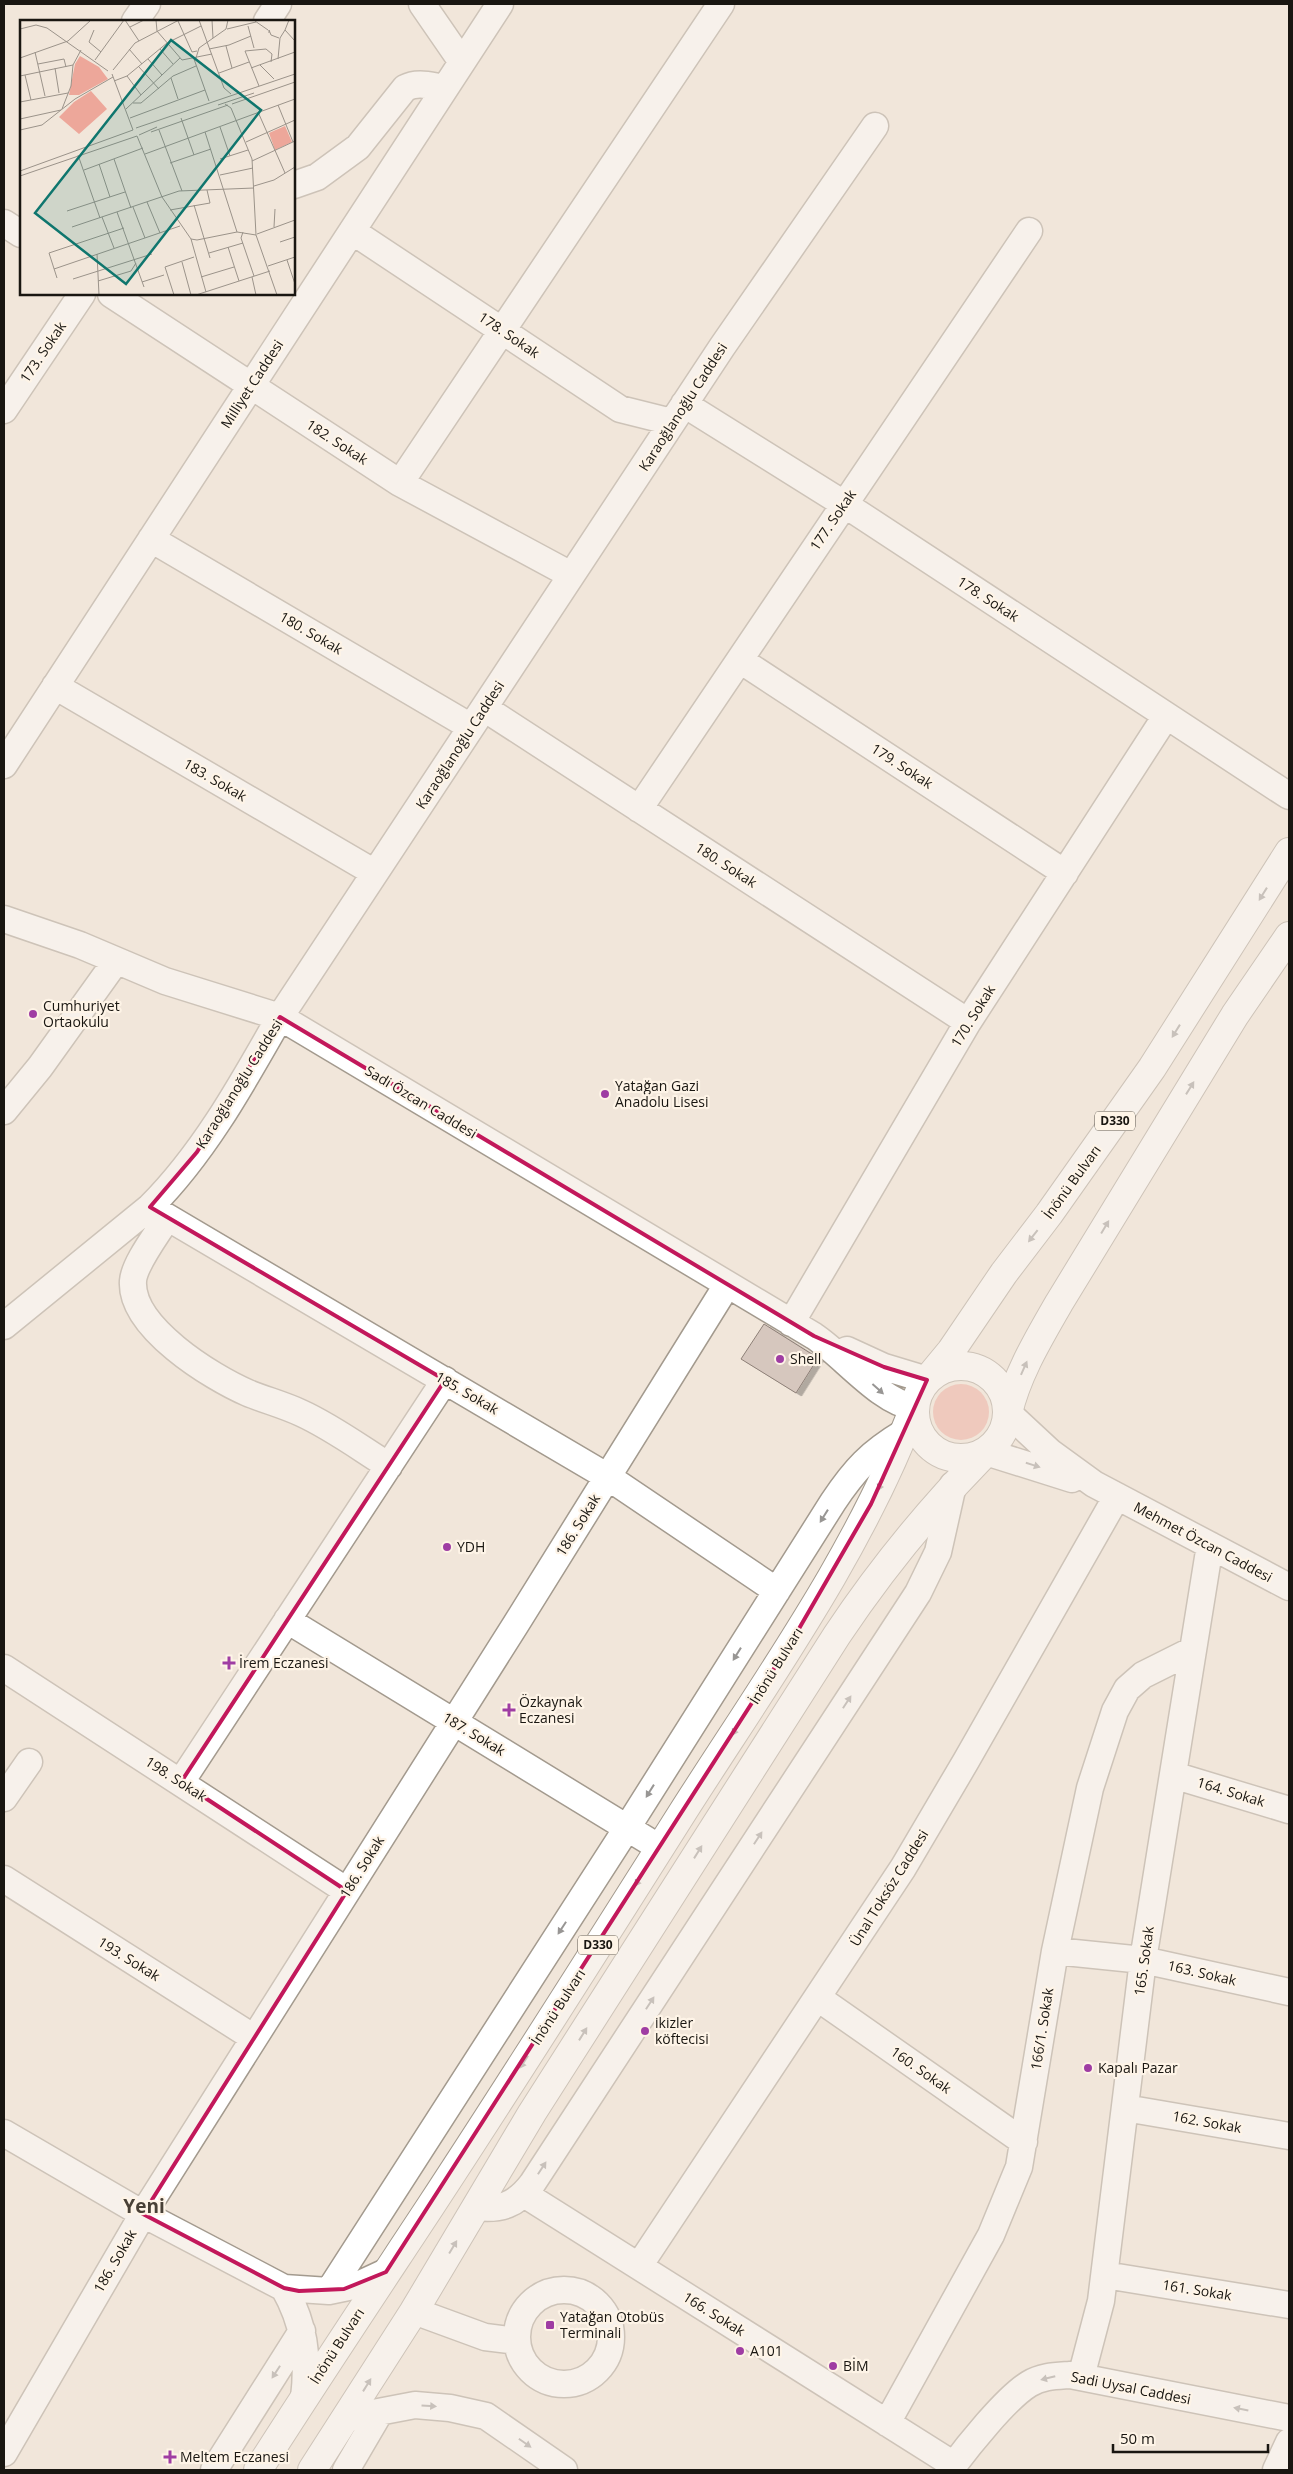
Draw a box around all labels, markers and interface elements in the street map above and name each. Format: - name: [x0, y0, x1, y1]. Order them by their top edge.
- inset map: [20, 20, 295, 295]
- street label: 178. Sokak: [475, 307, 544, 362]
- street label: 173. Sokak: [15, 317, 70, 386]
- street label: Milliyet Caddesi: [216, 336, 287, 432]
- street label: Karaoğlanoğlu Caddesi: [634, 339, 731, 475]
- street label: 182. Sokak: [303, 415, 372, 469]
- street label: 177. Sokak: [805, 485, 860, 554]
- street label: 178. Sokak: [954, 572, 1023, 626]
- street label: 180. Sokak: [276, 607, 347, 659]
- street label: Karaoğlanoğlu Caddesi: [411, 677, 508, 813]
- street label: 179. Sokak: [868, 739, 937, 793]
- street label: 183. Sokak: [180, 754, 251, 806]
- street label: 180. Sokak: [692, 838, 761, 892]
- one-way arrow: [1258, 887, 1268, 900]
- street label: 170. Sokak: [946, 981, 999, 1050]
- place label: Cumhuriyet Ortaokulu: [43, 996, 120, 1031]
- marker: Cumhuriyet Ortaokulu: [27, 1008, 39, 1020]
- street label: Karaoğlanoğlu Caddesi: [191, 1015, 286, 1152]
- one-way arrow: [1171, 1024, 1181, 1037]
- street label: Sadi Özcan Caddesi: [362, 1061, 481, 1142]
- place label: Yatağan Gazi Anadolu Lisesi: [615, 1076, 709, 1111]
- one-way arrow: [1185, 1082, 1194, 1095]
- marker: Yatağan Gazi Anadolu Lisesi: [599, 1088, 611, 1100]
- road number: D330: [1095, 1112, 1135, 1130]
- street label: İnönü Bulvarı: [1038, 1141, 1105, 1222]
- one-way arrow: [1100, 1220, 1109, 1233]
- one-way arrow: [1027, 1229, 1038, 1242]
- place label: Shell: [790, 1349, 821, 1368]
- marker: Shell: [774, 1353, 786, 1365]
- one-way arrow: [1020, 1361, 1028, 1375]
- street label: 185. Sokak: [432, 1367, 503, 1419]
- one-way arrow: [872, 1384, 885, 1395]
- one-way arrow: [1026, 1462, 1041, 1470]
- one-way arrow: [877, 1476, 885, 1491]
- street label: 186. Sokak: [551, 1490, 604, 1559]
- street label: Mehmet Özcan Caddesi: [1131, 1497, 1276, 1586]
- one-way arrow: [819, 1510, 828, 1523]
- place label: YDH: [457, 1537, 485, 1556]
- marker: YDH: [441, 1541, 453, 1553]
- street label: İnönü Bulvarı: [744, 1624, 807, 1708]
- one-way arrow: [732, 1647, 741, 1660]
- place label: İrem Eczanesi: [239, 1653, 329, 1672]
- marker: İrem Eczanesi: [223, 1657, 235, 1669]
- place label: Özkaynak Eczanesi: [519, 1692, 583, 1727]
- one-way arrow: [842, 1695, 852, 1708]
- marker: Özkaynak Eczanesi: [503, 1704, 515, 1716]
- street label: 187. Sokak: [439, 1707, 510, 1760]
- one-way arrow: [731, 1722, 740, 1735]
- street label: 198. Sokak: [142, 1752, 211, 1806]
- street label: 164. Sokak: [1195, 1772, 1268, 1811]
- one-way arrow: [645, 1785, 655, 1798]
- street label: Ünal Toksöz Caddesi: [845, 1826, 932, 1950]
- one-way arrow: [754, 1831, 763, 1844]
- street label: 186. Sokak: [335, 1832, 388, 1901]
- one-way arrow: [693, 1845, 702, 1859]
- one-way arrow: [634, 1874, 644, 1887]
- one-way arrow: [558, 1921, 567, 1935]
- street label: 165. Sokak: [1129, 1924, 1158, 1997]
- street label: 193. Sokak: [95, 1932, 164, 1985]
- road number: D330: [578, 1936, 618, 1954]
- street label: 163. Sokak: [1166, 1955, 1239, 1990]
- street label: İnönü Bulvarı: [526, 1965, 589, 2048]
- street label: 166/1. Sokak: [1026, 1986, 1057, 2071]
- one-way arrow: [646, 1996, 655, 2010]
- place label: ikizler köftecisi: [655, 2013, 709, 2048]
- marker: ikizler köftecisi: [639, 2025, 651, 2037]
- one-way arrow: [578, 2027, 588, 2040]
- street label: 160. Sokak: [887, 2042, 956, 2098]
- one-way arrow: [519, 2055, 528, 2068]
- place label: Kapalı Pazar: [1098, 2058, 1178, 2077]
- marker: Kapalı Pazar: [1082, 2062, 1094, 2074]
- street label: 162. Sokak: [1171, 2106, 1244, 2137]
- one-way arrow: [538, 2162, 547, 2175]
- district label: Yeni: [123, 2193, 165, 2219]
- street label: 186. Sokak: [89, 2225, 141, 2296]
- one-way arrow: [448, 2241, 457, 2254]
- street label: 161. Sokak: [1161, 2275, 1234, 2304]
- street label: 166. Sokak: [680, 2287, 749, 2340]
- street label: İnönü Bulvarı: [305, 2304, 368, 2387]
- place label: Yatağan Otobüs Terminali: [560, 2307, 664, 2342]
- marker: Yatağan Otobüs Terminali: [544, 2319, 556, 2331]
- place label: A101: [750, 2341, 783, 2360]
- marker: A101: [734, 2345, 746, 2357]
- place label: BİM: [843, 2356, 869, 2375]
- marker: BİM: [827, 2360, 839, 2372]
- one-way arrow: [272, 2366, 281, 2379]
- street label: Sadi Uysal Caddesi: [1069, 2367, 1193, 2408]
- one-way arrow: [1040, 2374, 1055, 2382]
- one-way arrow: [363, 2379, 372, 2392]
- one-way arrow: [422, 2403, 438, 2411]
- one-way arrow: [1234, 2405, 1249, 2413]
- scale bar: [1113, 2422, 1268, 2454]
- text: 50 m: [1120, 2428, 1155, 2448]
- one-way arrow: [518, 2438, 532, 2448]
- place label: Meltem Eczanesi: [180, 2447, 289, 2466]
- marker: Meltem Eczanesi: [164, 2451, 176, 2463]

